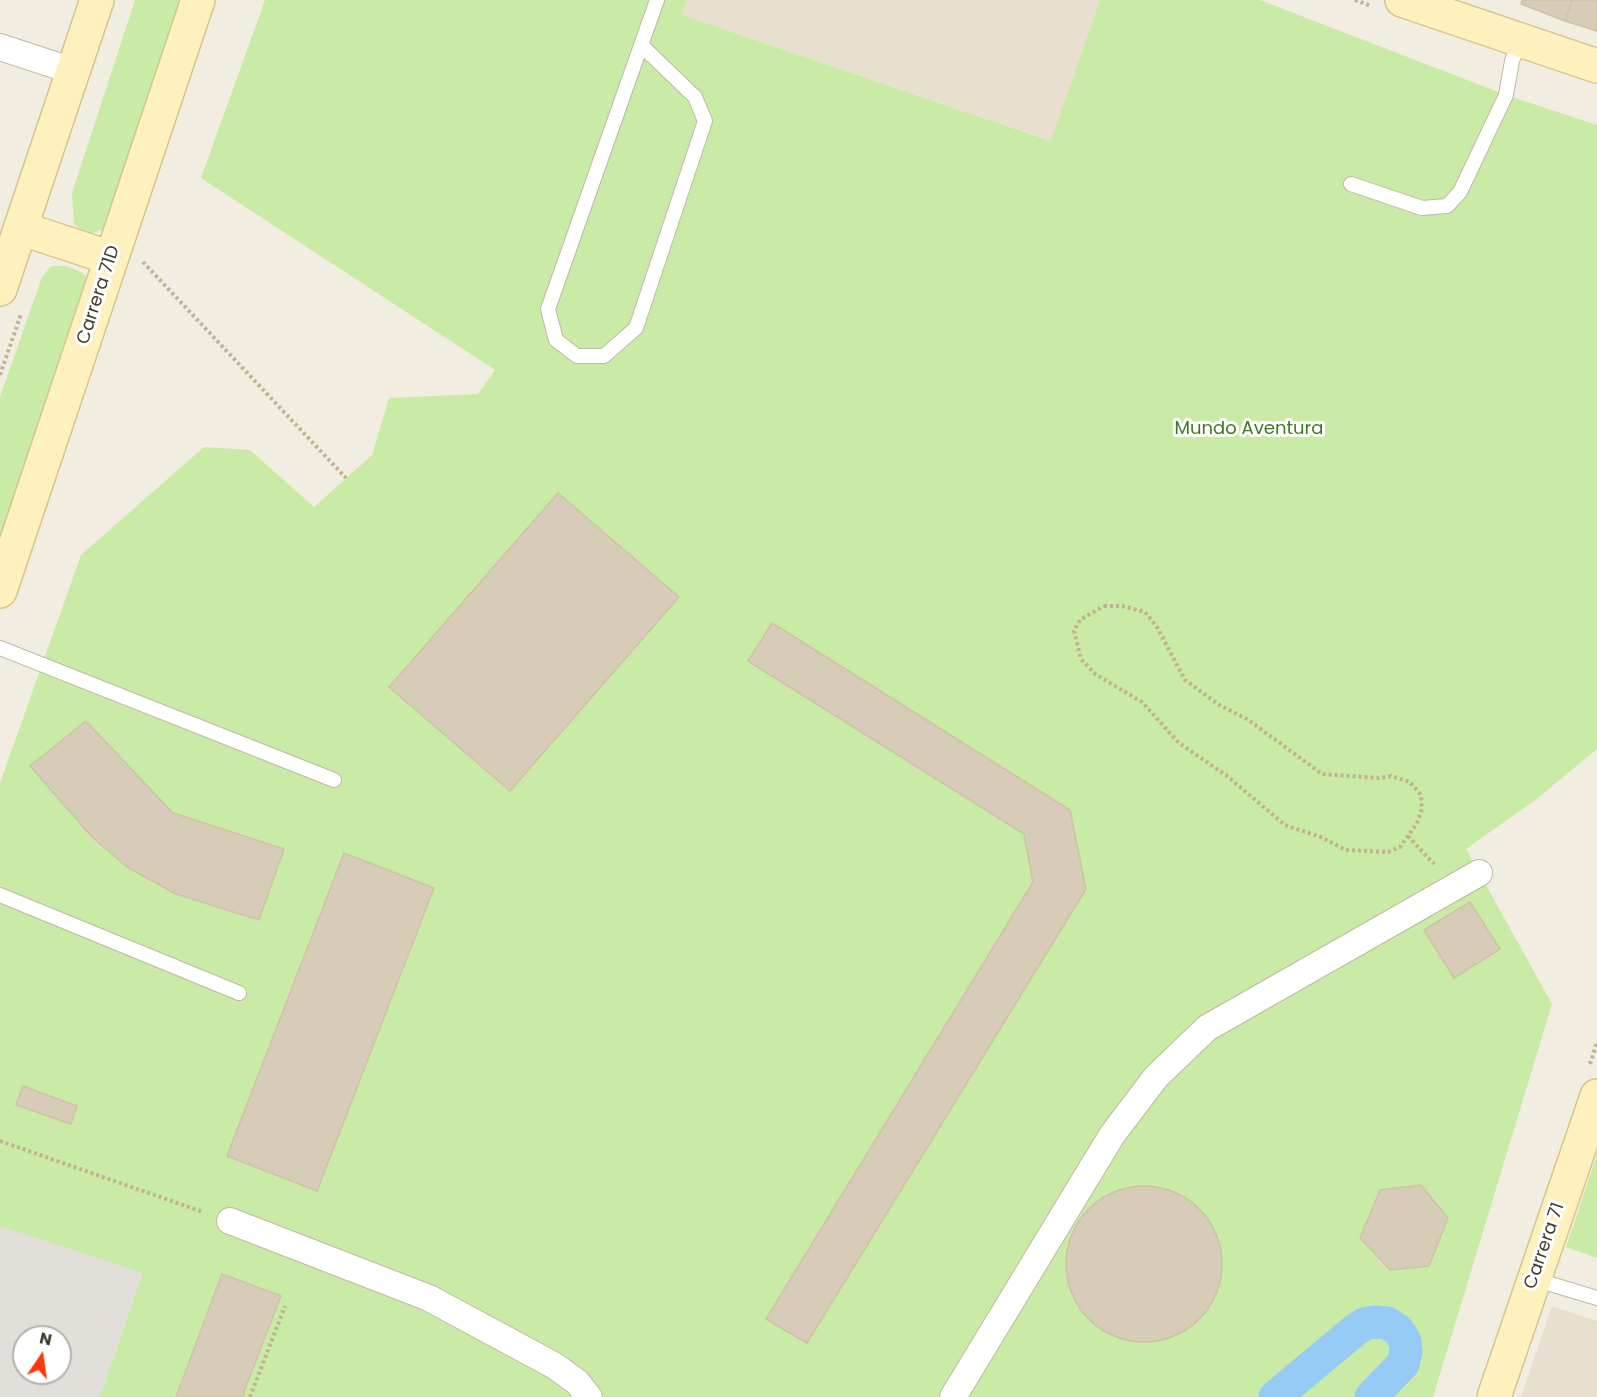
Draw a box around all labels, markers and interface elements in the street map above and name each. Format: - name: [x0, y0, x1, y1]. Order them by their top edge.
- street label: Carrera 71D: [73, 243, 125, 347]
- park label: Mundo Aventura: [1175, 418, 1323, 440]
- street label: Carrera 71: [1520, 1200, 1570, 1292]
- north arrow: [12, 1325, 72, 1385]
- text: N: [37, 1326, 54, 1351]

